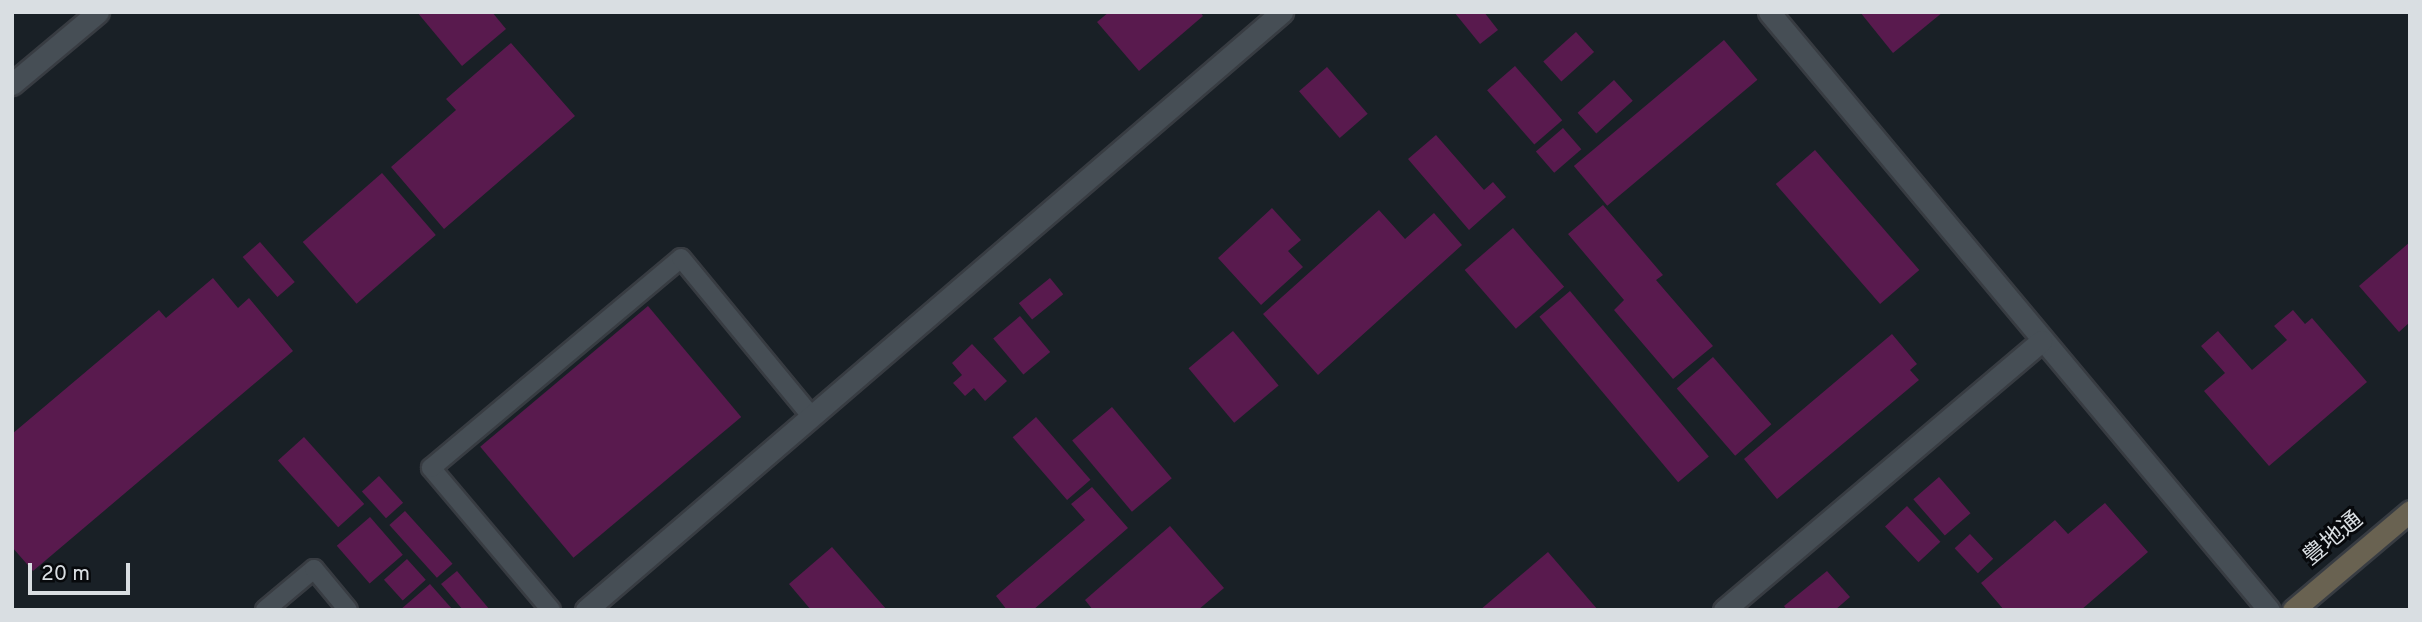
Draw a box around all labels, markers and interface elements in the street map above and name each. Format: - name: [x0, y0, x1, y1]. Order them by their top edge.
- street label: 豊地通: [2299, 507, 2369, 573]
- scale bar: [32, 548, 133, 592]
- text: 20 m: [41, 561, 90, 588]

